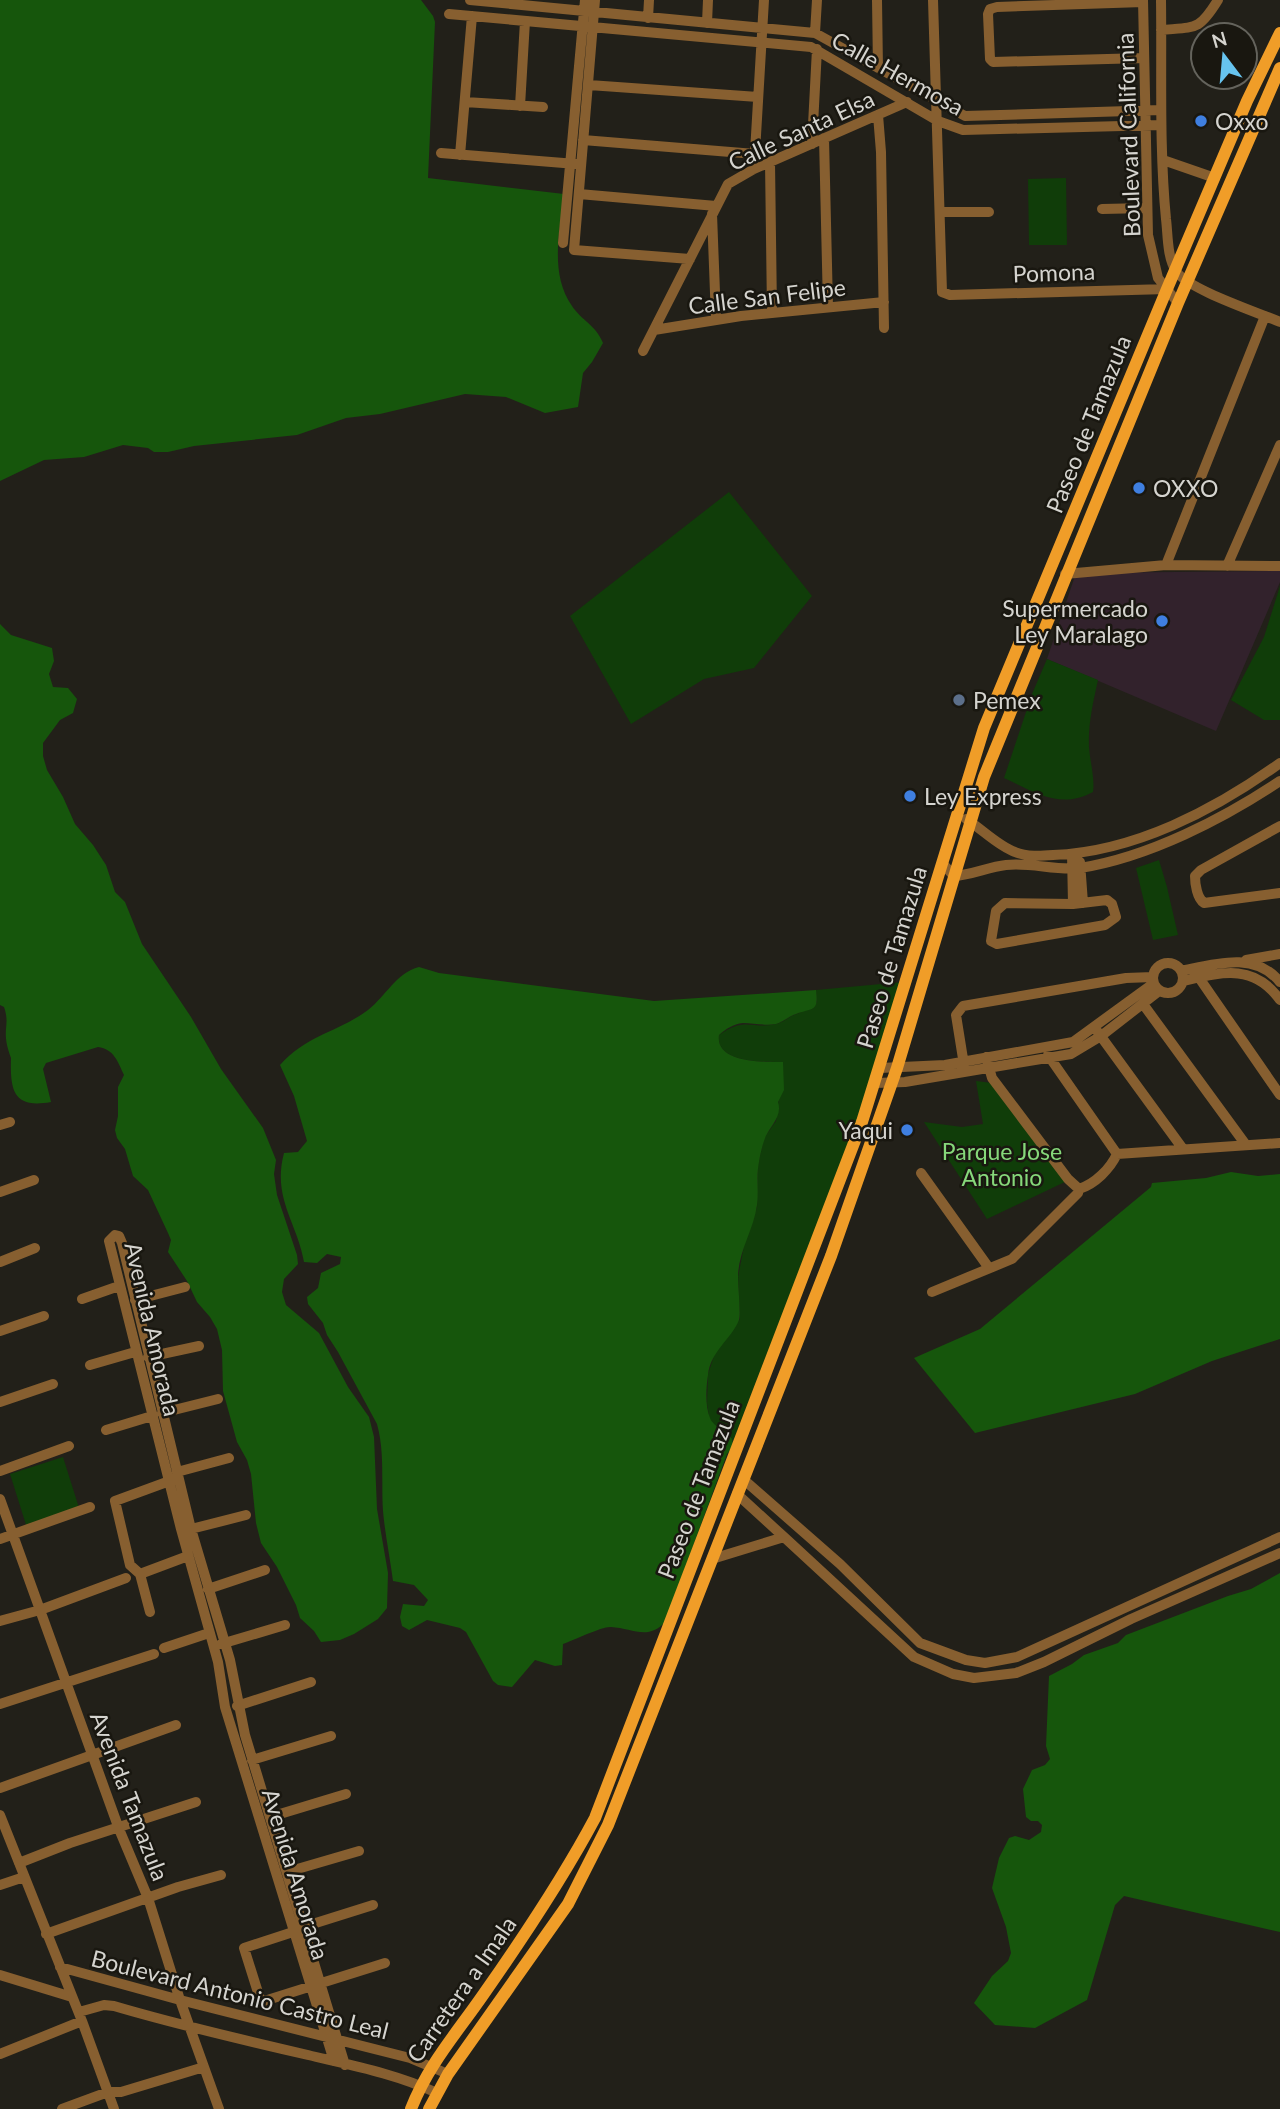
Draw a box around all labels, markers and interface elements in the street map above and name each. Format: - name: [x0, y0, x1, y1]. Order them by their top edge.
- north arrow: [1189, 21, 1259, 91]
- street label: Calle Hermosa: [827, 25, 969, 121]
- text: N: [1209, 26, 1229, 52]
- street label: Boulevard California: [1110, 32, 1146, 238]
- street label: Calle Santa Elsa: [724, 84, 878, 176]
- place label: Oxxo: [1215, 107, 1269, 135]
- marker: Oxxo: [1193, 113, 1209, 129]
- street label: Pomona: [1012, 257, 1096, 287]
- street label: Calle San Felipe: [687, 272, 847, 320]
- street label: Paseo de Tamazula: [1040, 331, 1136, 517]
- place label: OXXO: [1153, 474, 1218, 502]
- marker: OXXO: [1131, 480, 1147, 496]
- place label: Supermercado Ley Maralago: [1002, 594, 1148, 648]
- marker: Supermercado Ley Maralago: [1154, 613, 1170, 629]
- place label: Pemex: [973, 686, 1041, 714]
- marker: Pemex: [951, 692, 967, 708]
- place label: Ley Express: [924, 782, 1042, 810]
- marker: Ley Express: [902, 788, 918, 804]
- street label: Paseo de Tamazula: [850, 863, 932, 1051]
- place label: Yaqui: [839, 1116, 893, 1144]
- marker: Yaqui: [899, 1122, 915, 1138]
- park label: Parque Jose Antonio: [942, 1137, 1062, 1191]
- street label: Avenida Amorada: [119, 1239, 187, 1419]
- street label: Paseo de Tamazula: [651, 1396, 745, 1582]
- street label: Avenida Tamazula: [85, 1707, 175, 1885]
- street label: Avenida Amorada: [257, 1785, 335, 1963]
- street label: Carretera a Imala: [400, 1911, 522, 2067]
- street label: Boulevard Antonio Castro Leal: [88, 1943, 392, 2045]

